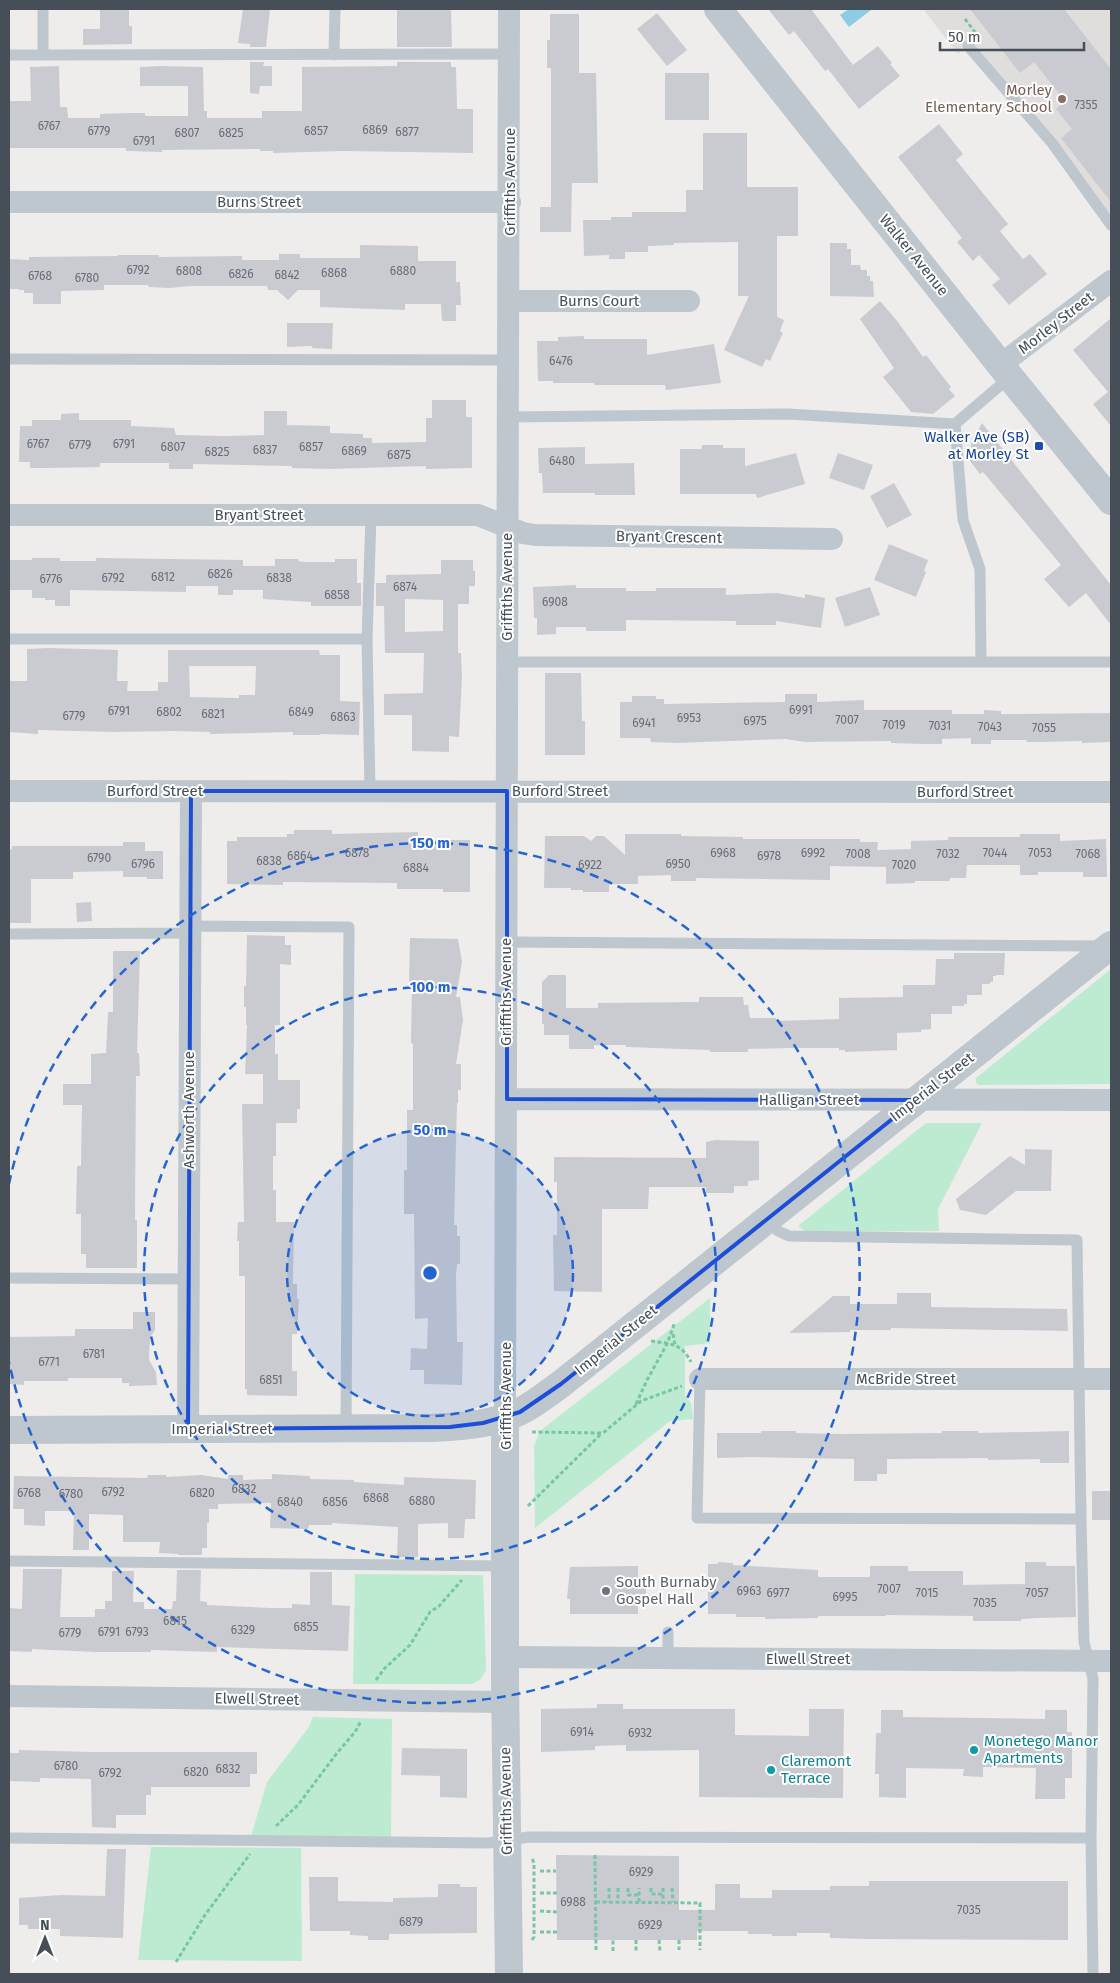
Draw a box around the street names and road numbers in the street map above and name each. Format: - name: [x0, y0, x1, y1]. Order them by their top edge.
- street label: Griffiths Avenue: [501, 128, 519, 236]
- street label: Burns Street: [217, 193, 302, 211]
- street label: Walker Avenue: [876, 211, 952, 299]
- street label: Morley Street: [1015, 288, 1098, 358]
- street label: Burns Court: [559, 292, 640, 310]
- street label: Bryant Street: [214, 506, 304, 524]
- street label: Bryant Crescent: [616, 527, 723, 547]
- street label: Griffiths Avenue: [498, 533, 516, 641]
- street label: Burford Street: [107, 782, 204, 800]
- street label: Burford Street: [512, 782, 609, 800]
- street label: Burford Street: [917, 783, 1014, 801]
- street label: Griffiths Avenue: [497, 938, 515, 1046]
- street label: Imperial Street: [886, 1048, 978, 1125]
- street label: Ashworth Avenue: [180, 1051, 198, 1169]
- street label: Halligan Street: [759, 1091, 860, 1109]
- street label: Imperial Street: [571, 1301, 662, 1379]
- street label: Griffiths Avenue: [497, 1342, 515, 1450]
- street label: McBride Street: [856, 1370, 956, 1388]
- street label: Imperial Street: [171, 1420, 273, 1438]
- street label: Elwell Street: [766, 1650, 851, 1668]
- street label: Elwell Street: [214, 1689, 300, 1709]
- street label: Griffiths Avenue: [496, 1747, 516, 1855]

